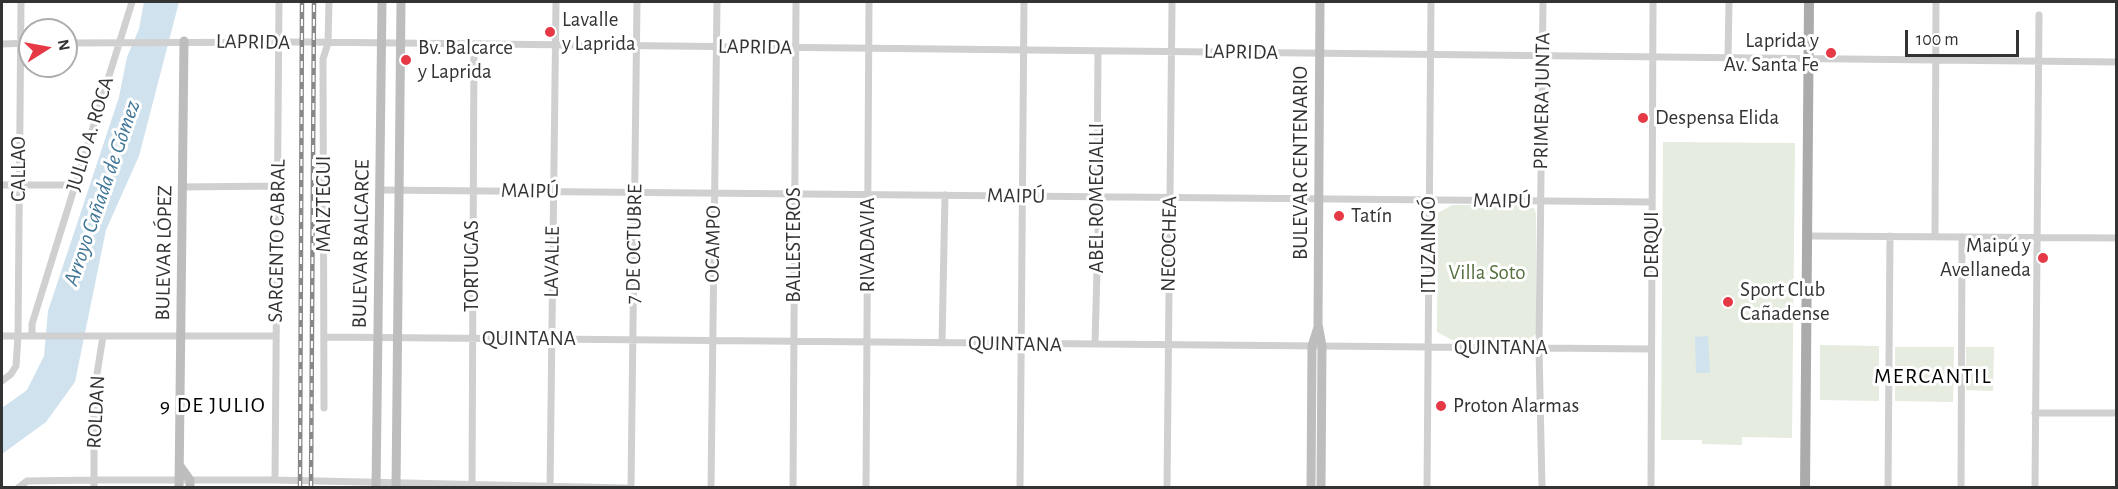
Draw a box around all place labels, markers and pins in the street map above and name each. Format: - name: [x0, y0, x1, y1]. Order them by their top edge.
- place label: Lavalle y Laprida: [562, 7, 636, 57]
- marker: Lavalle y Laprida: [543, 25, 557, 39]
- place label: Laprida y Av. Santa Fe: [1724, 28, 1819, 78]
- place label: Bv. Balcarce y Laprida: [418, 35, 513, 85]
- marker: Laprida y Av. Santa Fe: [1824, 46, 1838, 60]
- marker: Bv. Balcarce y Laprida: [399, 53, 413, 67]
- place label: Despensa Elida: [1655, 105, 1779, 131]
- marker: Despensa Elida: [1636, 111, 1650, 125]
- place label: Tatín: [1351, 203, 1392, 229]
- marker: Tatín: [1332, 209, 1346, 223]
- place label: Maipú y Avellaneda: [1940, 233, 2031, 283]
- marker: Maipú y Avellaneda: [2036, 251, 2050, 265]
- place label: Sport Club Cañadense: [1740, 277, 1830, 327]
- marker: Sport Club Cañadense: [1721, 295, 1735, 309]
- place label: Proton Alarmas: [1453, 393, 1579, 419]
- marker: Proton Alarmas: [1434, 399, 1448, 413]

